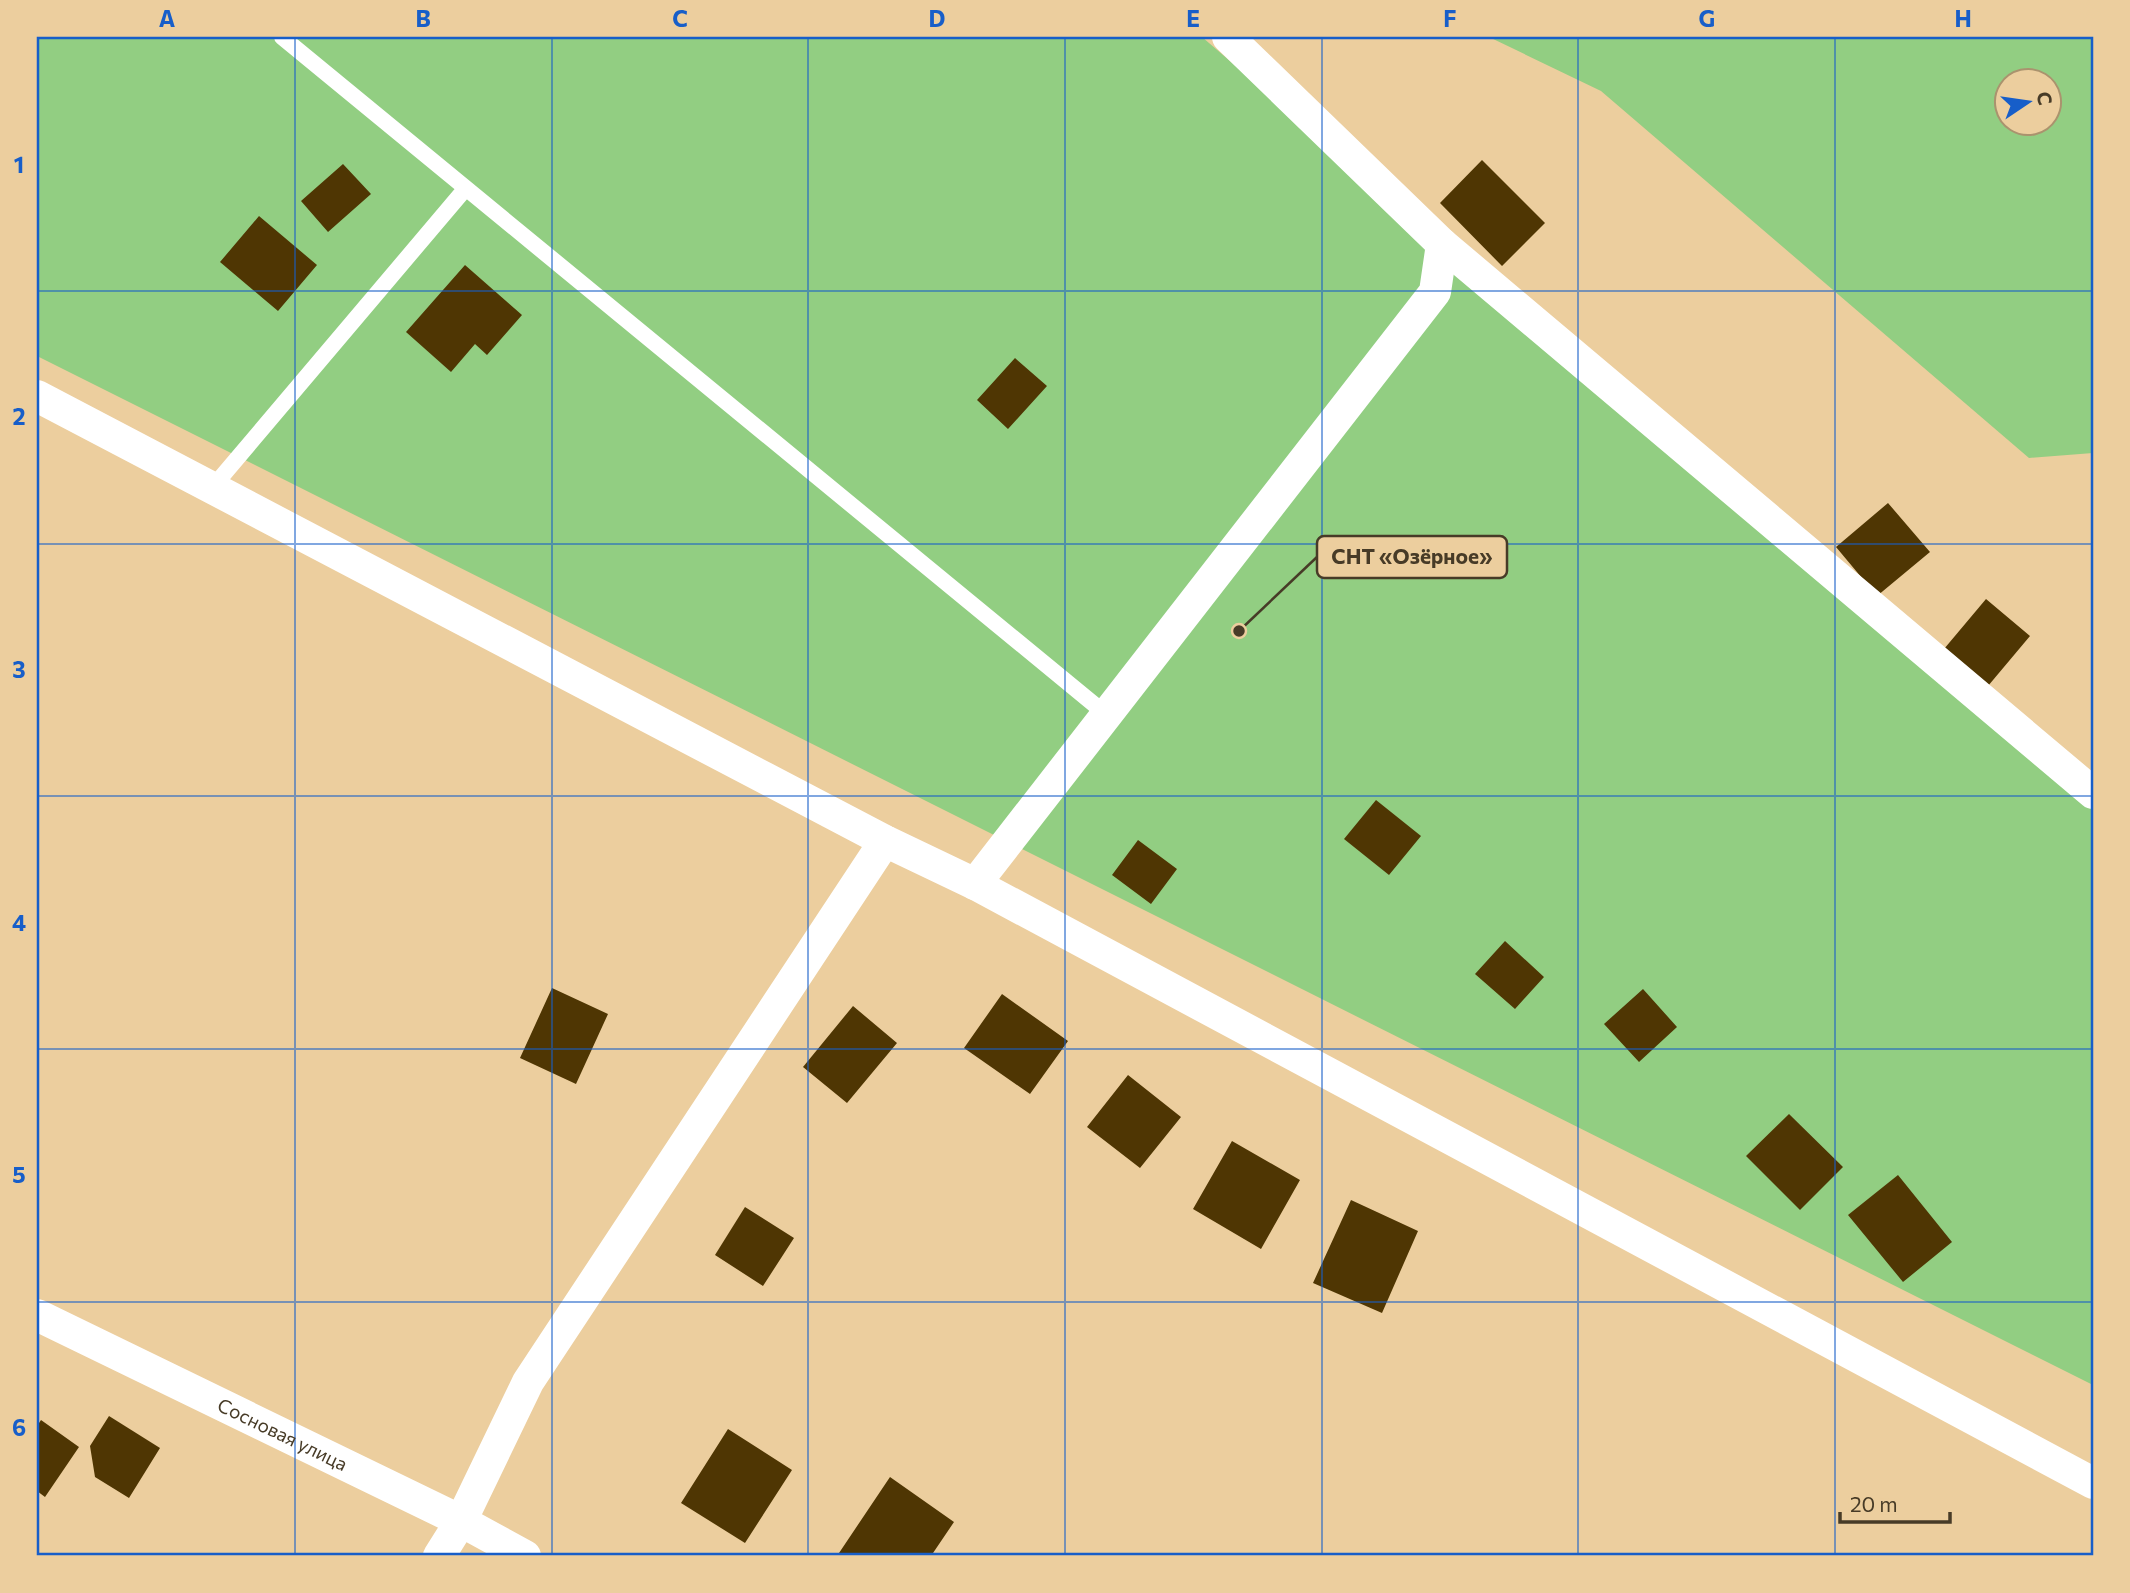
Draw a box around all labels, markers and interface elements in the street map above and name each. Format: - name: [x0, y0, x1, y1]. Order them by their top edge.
- text: A: [159, 4, 176, 32]
- text: B: [415, 4, 431, 32]
- text: C: [672, 4, 688, 32]
- text: D: [929, 4, 946, 32]
- text: E: [1186, 4, 1200, 32]
- text: F: [1443, 4, 1457, 32]
- text: G: [1699, 4, 1715, 32]
- text: H: [1954, 4, 1972, 32]
- north arrow: [1994, 66, 2064, 136]
- text: С: [2032, 89, 2058, 107]
- text: 1: [14, 150, 24, 178]
- text: 2: [12, 402, 26, 430]
- callout: СНТ «Озёрное»: [1317, 536, 1507, 578]
- text: СНТ «Озёрное»: [1331, 543, 1493, 568]
- text: 3: [12, 655, 26, 683]
- text: 4: [12, 908, 26, 936]
- text: 5: [12, 1160, 26, 1188]
- street label: Сосновая улица: [214, 1393, 351, 1475]
- text: 6: [12, 1413, 26, 1441]
- scale bar: [1840, 1481, 1950, 1525]
- text: 20 m: [1850, 1491, 1898, 1516]

